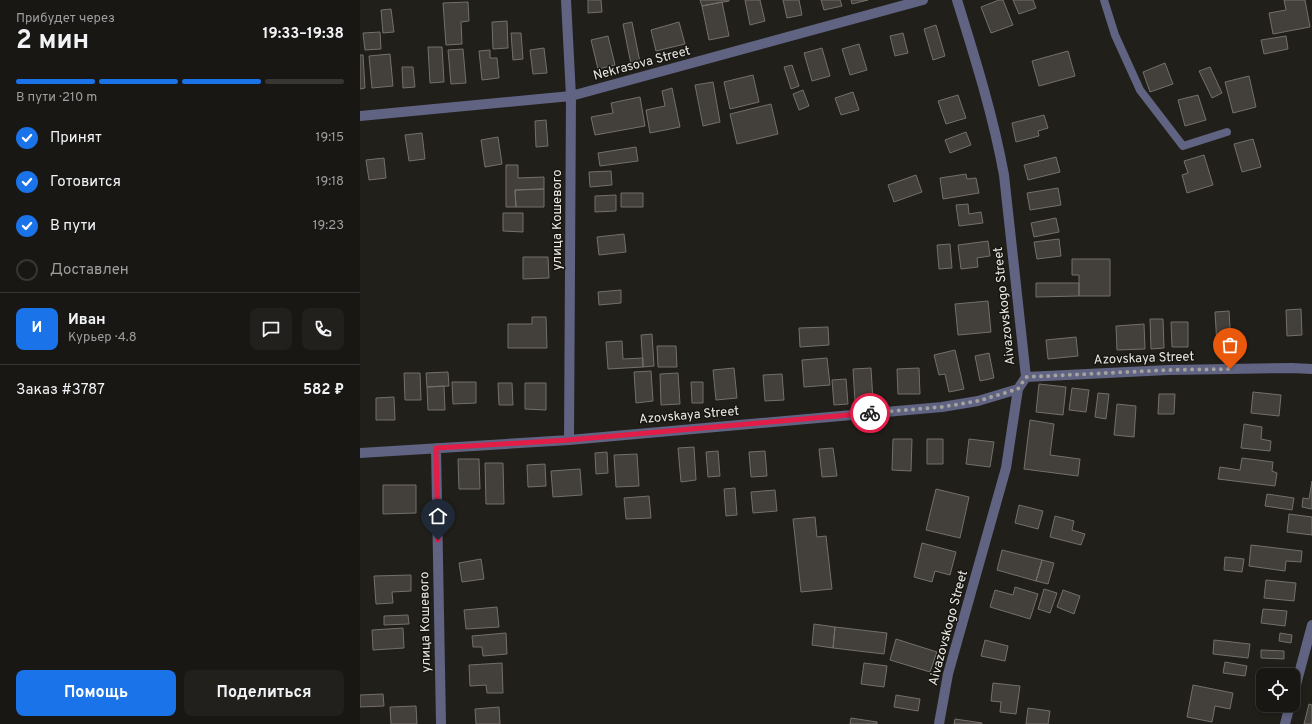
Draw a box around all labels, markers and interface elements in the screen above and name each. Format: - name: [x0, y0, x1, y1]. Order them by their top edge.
- text: Прибудет через: [16, 11, 115, 27]
- text: 2 мин: [16, 25, 89, 58]
- text: 19:33–19:38: [262, 25, 344, 44]
- street label: Nekrasova Street: [592, 43, 692, 85]
- text: В пути · 210 m: [16, 90, 97, 106]
- icon: check: [16, 127, 38, 149]
- text: Принят: [50, 129, 102, 148]
- text: 19:15: [316, 130, 344, 146]
- street label: улица Кошевого: [550, 169, 566, 271]
- icon: check: [16, 171, 38, 193]
- text: Готовится: [50, 173, 121, 192]
- text: 19:18: [316, 174, 344, 190]
- icon: check: [16, 215, 38, 237]
- text: В пути: [50, 217, 96, 236]
- text: 19:23: [313, 218, 344, 234]
- street label: Aivazovskogo Street: [991, 246, 1019, 366]
- text: Доставлен: [50, 261, 129, 280]
- button: chat: [250, 308, 292, 350]
- button: phone: [302, 308, 344, 350]
- text: Иван: [68, 311, 106, 330]
- text: И: [32, 319, 42, 338]
- pin: [1213, 328, 1247, 369]
- text: Курьер · 4.8: [68, 330, 137, 346]
- icon: bag: [1219, 334, 1241, 356]
- street label: Azovskaya Street: [1093, 349, 1195, 369]
- text: Заказ #3787: [16, 381, 105, 400]
- text: 582 ₽: [303, 381, 344, 400]
- courier: [850, 393, 890, 433]
- icon: bike: [859, 402, 881, 424]
- street label: Azovskaya Street: [638, 404, 740, 428]
- pin: [421, 499, 455, 540]
- icon: home: [427, 505, 449, 527]
- street label: Aivazovskogo Street: [926, 568, 972, 687]
- street label: улица Кошевого: [417, 571, 435, 673]
- map controls: [1256, 668, 1300, 712]
- button: locate: [1256, 668, 1300, 712]
- button: Помощь: [16, 670, 176, 716]
- button: Поделиться: [184, 670, 344, 716]

